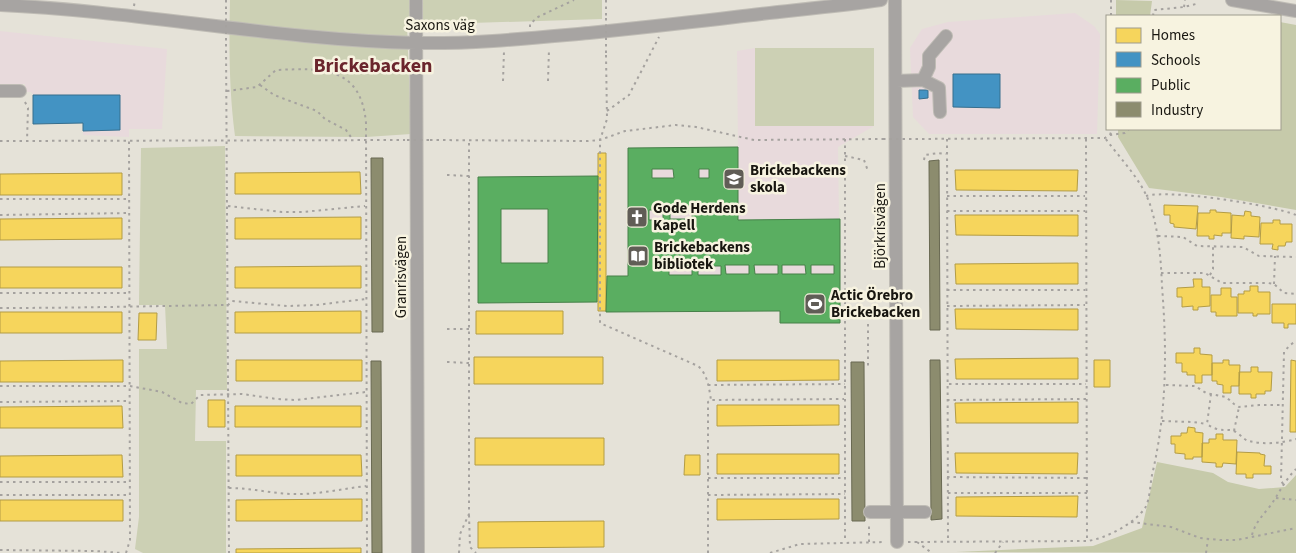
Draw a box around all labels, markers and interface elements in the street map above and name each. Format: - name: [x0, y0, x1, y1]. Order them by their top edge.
- street label: Saxons väg: [405, 15, 475, 36]
- legend: [1106, 15, 1281, 130]
- text: Homes: [1151, 25, 1195, 46]
- text: Schools: [1151, 50, 1200, 71]
- district label: Brickebacken: [313, 52, 433, 80]
- text: Public: [1151, 75, 1190, 96]
- text: Industry: [1151, 100, 1203, 121]
- place label: Brickebackens skola: [750, 160, 846, 198]
- school or university icon: Brickebackens skola: [722, 167, 746, 191]
- street label: Björkrisvägen: [870, 183, 891, 269]
- place label: Gode Herdens Kapell: [653, 198, 746, 236]
- church icon: Gode Herdens Kapell: [625, 205, 649, 229]
- street label: Granrisvägen: [391, 236, 412, 318]
- place label: Brickebackens bibliotek: [654, 237, 750, 275]
- library icon: Brickebackens bibliotek: [626, 244, 650, 268]
- place label: Actic Örebro Brickebacken: [830, 285, 920, 323]
- sports icon: Actic Örebro Brickebacken: [803, 292, 827, 316]

